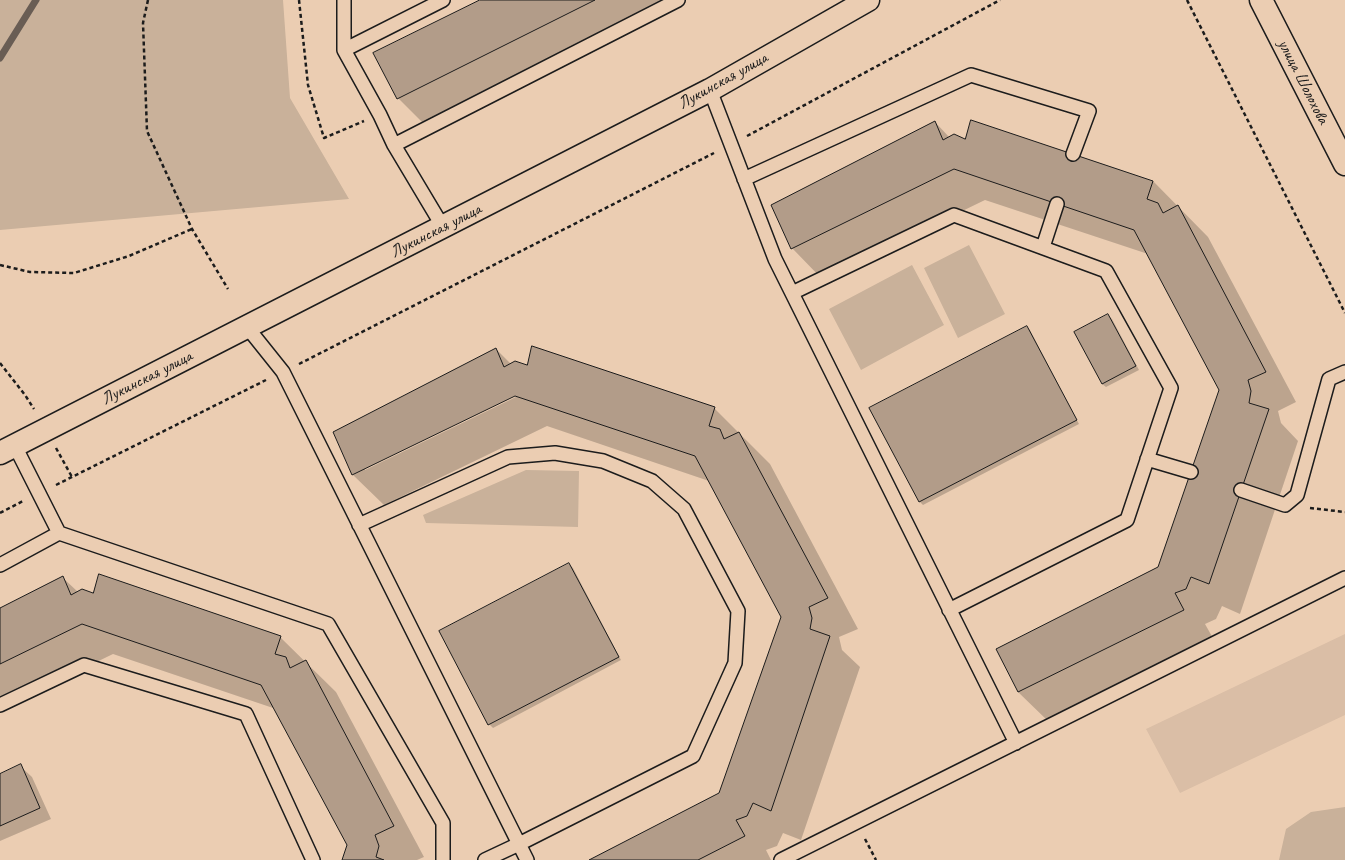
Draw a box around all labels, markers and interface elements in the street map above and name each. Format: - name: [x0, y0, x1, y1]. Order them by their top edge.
- street label: улица Шолохова: [1273, 36, 1333, 128]
- street label: Лукинская улица: [675, 48, 771, 114]
- street label: Лукинская улица: [387, 199, 485, 263]
- street label: Лукинская улица: [98, 346, 196, 410]

